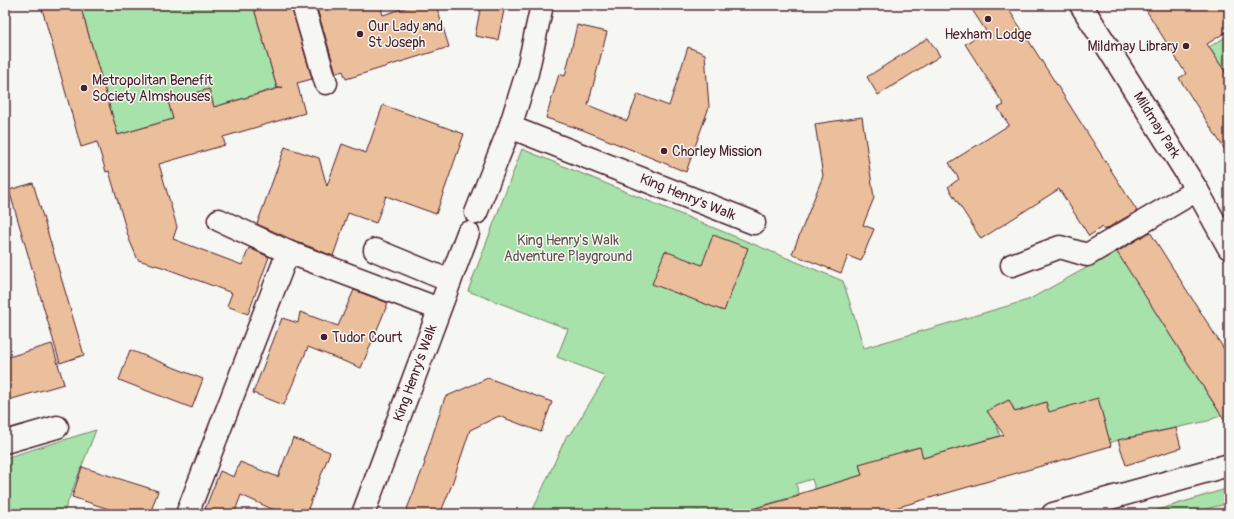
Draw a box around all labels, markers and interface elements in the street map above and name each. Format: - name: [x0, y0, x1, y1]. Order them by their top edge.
- marker: Hexham Lodge: [983, 14, 993, 24]
- place label: Our Lady and St Joseph: [368, 18, 443, 51]
- place label: Hexham Lodge: [945, 26, 1032, 43]
- marker: Our Lady and St Joseph: [355, 29, 365, 39]
- place label: Mildmay Library: [1088, 38, 1178, 55]
- marker: Mildmay Library: [1181, 41, 1191, 51]
- place label: Metropolitan Benefit Society Almshouses: [92, 72, 213, 105]
- marker: Metropolitan Benefit Society Almshouses: [79, 83, 89, 93]
- street label: Mildmay Park: [1130, 89, 1184, 162]
- place label: Chorley Mission: [672, 143, 762, 160]
- marker: Chorley Mission: [659, 146, 669, 156]
- street label: King Henry's Walk: [638, 170, 739, 224]
- park label: King Henry's Walk Adventure Playground: [504, 232, 632, 265]
- street label: King Henry's Walk: [390, 322, 440, 424]
- place label: Tudor Court: [332, 329, 403, 346]
- marker: Tudor Court: [319, 332, 329, 342]

